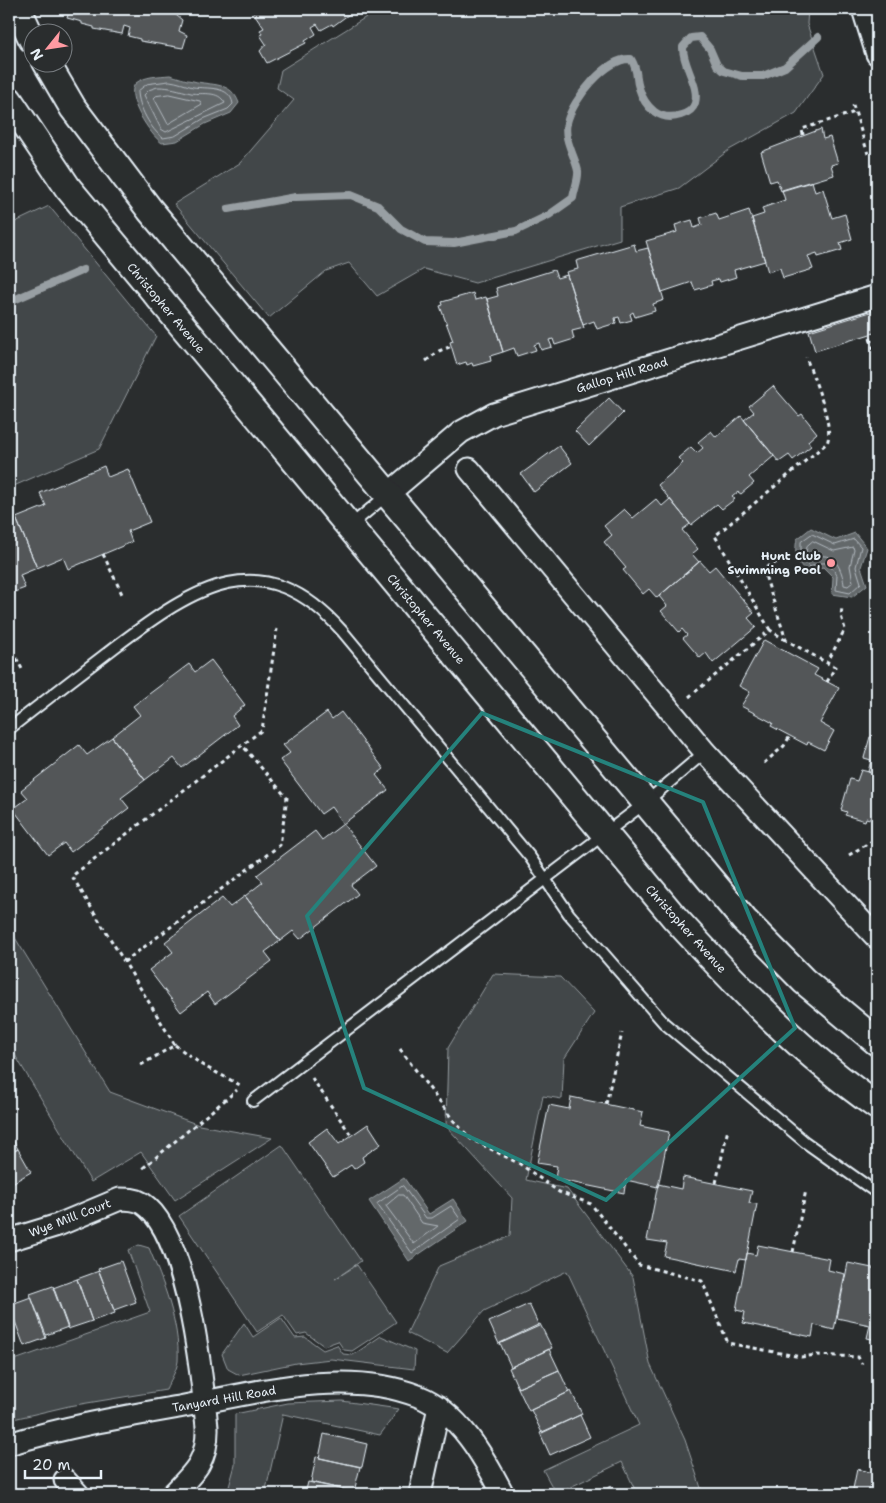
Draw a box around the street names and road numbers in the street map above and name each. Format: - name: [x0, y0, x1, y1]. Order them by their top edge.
- street label: Christopher Avenue: [123, 259, 209, 357]
- street label: Gallop Hill Road: [574, 353, 670, 397]
- street label: Christopher Avenue: [383, 570, 469, 668]
- street label: Christopher Avenue: [642, 882, 730, 977]
- street label: Wye Mill Court: [27, 1195, 113, 1241]
- street label: Tanyard Hill Road: [171, 1382, 277, 1416]

